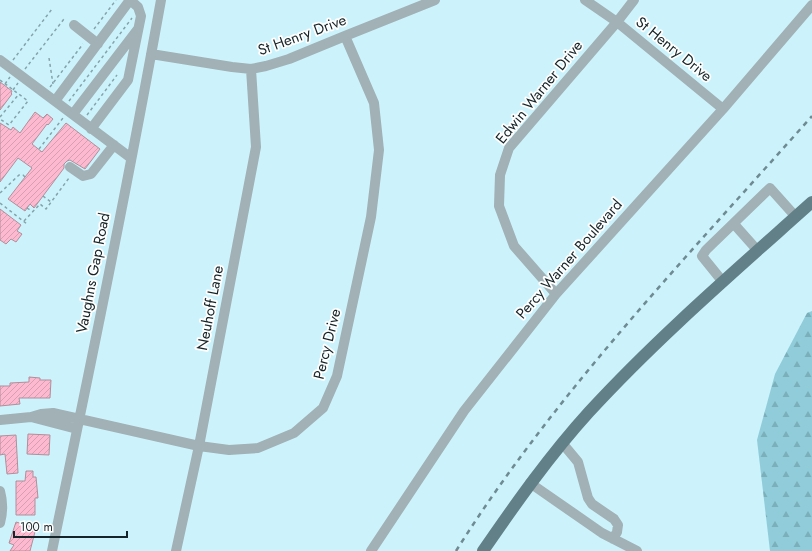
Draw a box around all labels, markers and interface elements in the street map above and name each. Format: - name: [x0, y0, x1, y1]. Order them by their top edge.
- street label: St Henry Drive: [255, 9, 350, 61]
- street label: St Henry Drive: [631, 11, 717, 87]
- street label: Edwin Warner Drive: [490, 35, 588, 148]
- street label: Percy Warner Boulevard: [511, 194, 627, 324]
- street label: Vaughns Gap Road: [71, 211, 115, 335]
- street label: Neuhoff Lane: [191, 263, 229, 352]
- street label: Percy Drive: [308, 306, 346, 382]
- scale bar: [14, 513, 127, 539]
- text: 100 m: [20, 518, 53, 536]

